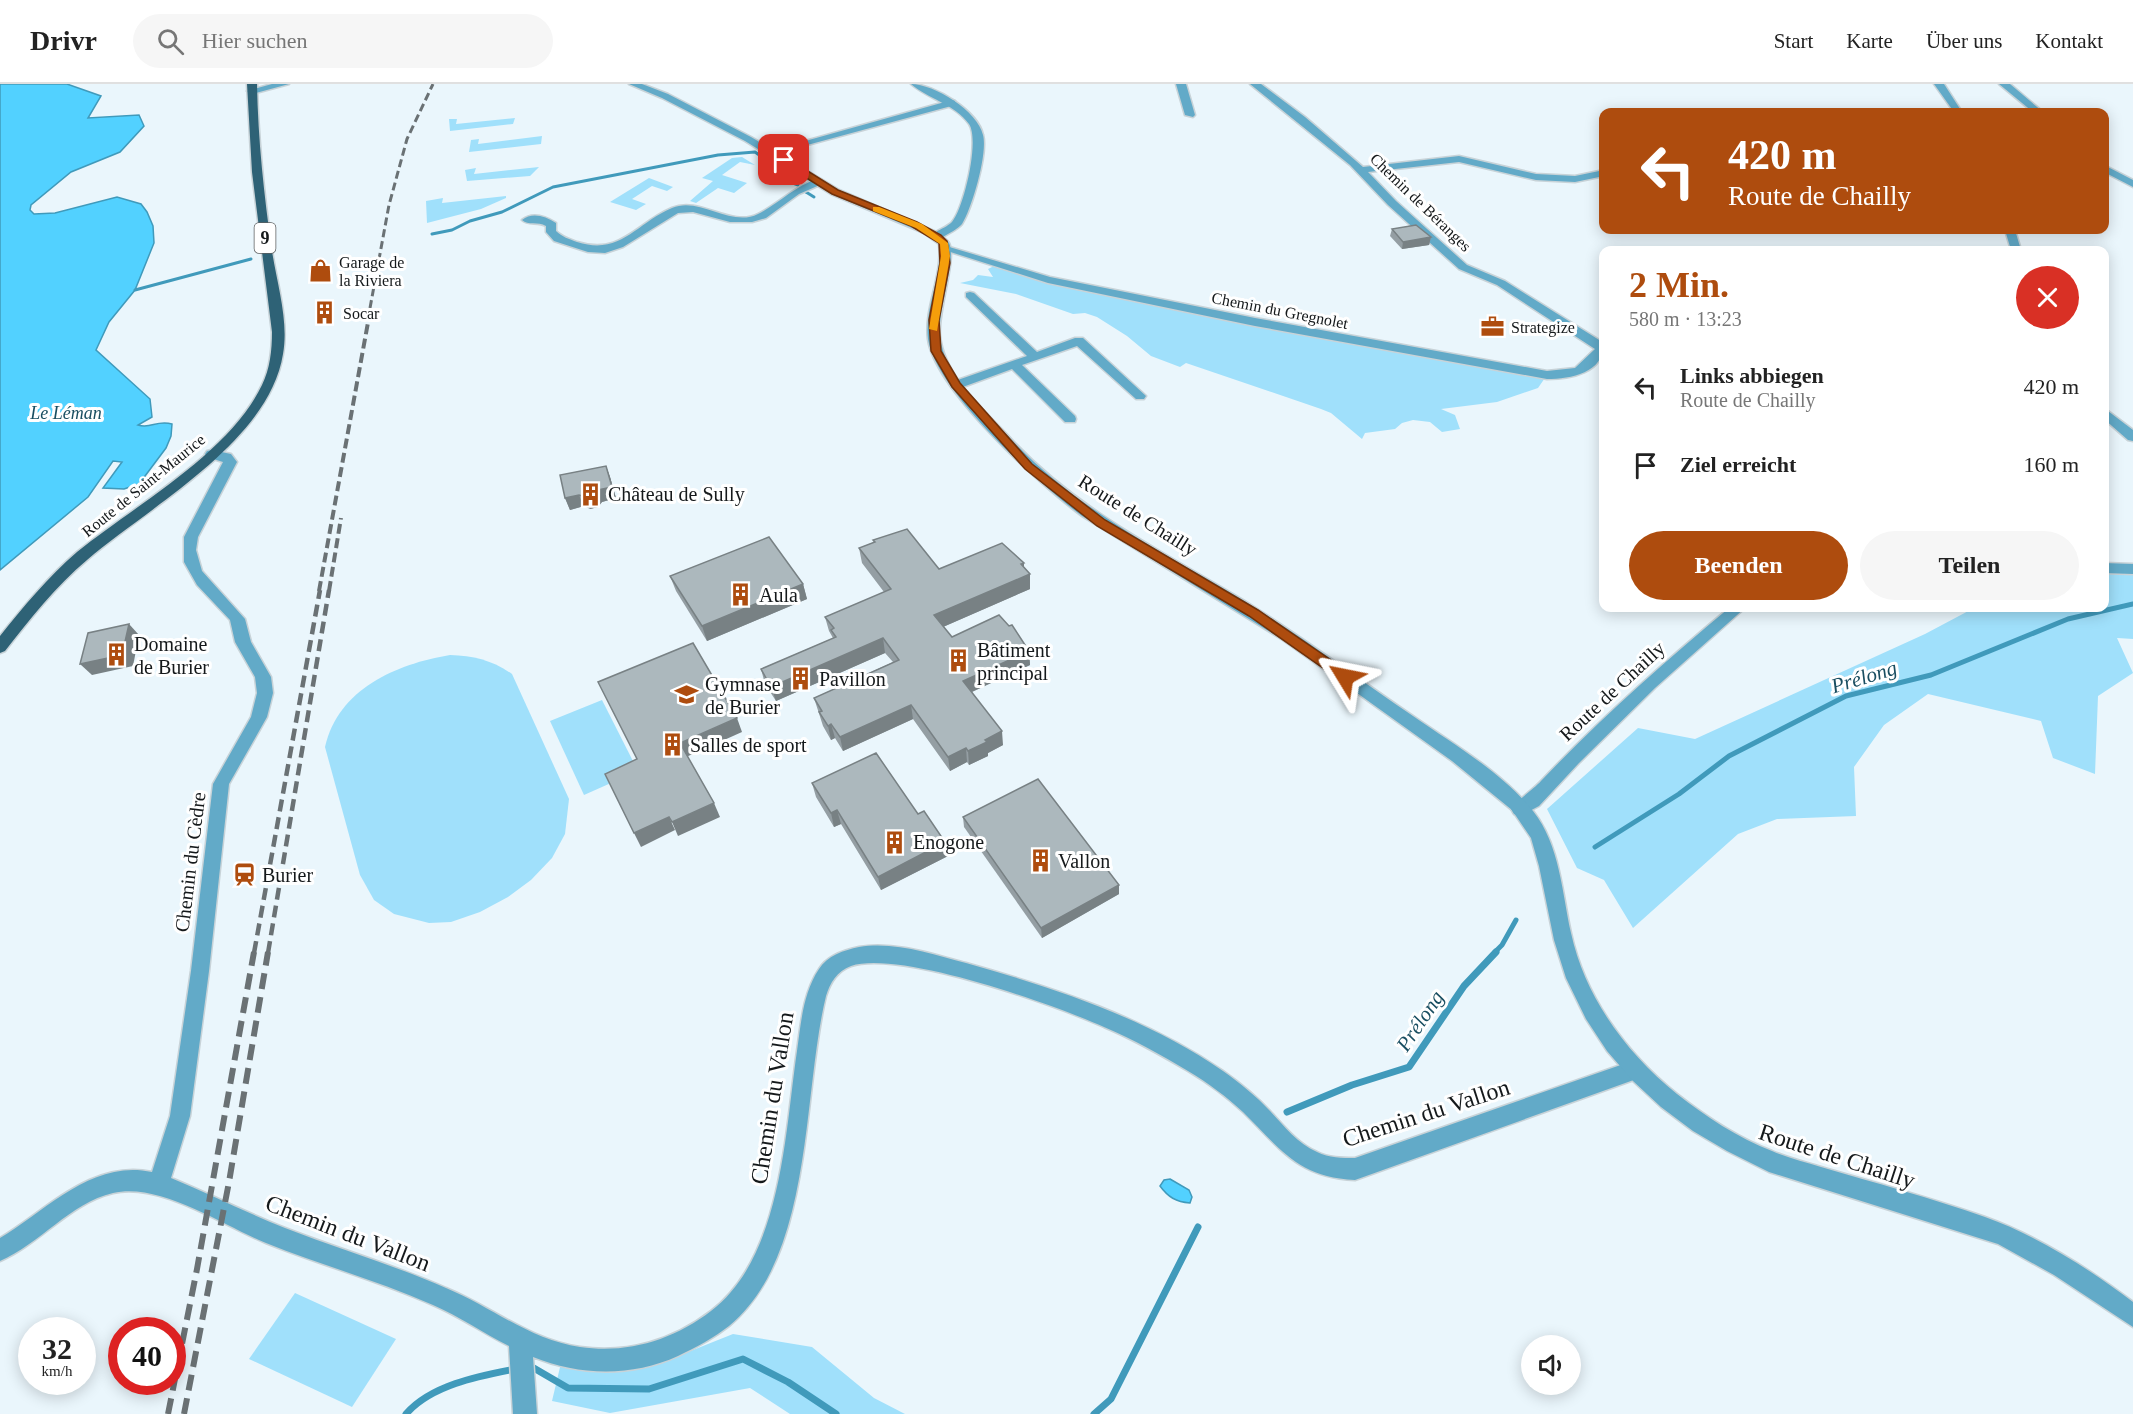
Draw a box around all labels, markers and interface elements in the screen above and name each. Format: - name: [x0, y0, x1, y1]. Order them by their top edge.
- search box: [133, 14, 553, 68]
- text: Drivr: [30, 25, 97, 56]
- icon: search: [154, 25, 187, 58]
- text: Hier suchen: [202, 28, 308, 53]
- text: Start: [1774, 29, 1813, 53]
- text: Karte: [1846, 29, 1893, 53]
- text: Über uns: [1926, 29, 2002, 53]
- text: Kontakt: [2035, 29, 2103, 53]
- icon: left: [1629, 132, 1707, 210]
- text: 420 m: [1728, 132, 1837, 178]
- pin: [758, 134, 809, 185]
- icon: arrive: [767, 143, 800, 176]
- street label: Chemin de Béranges: [1366, 150, 1475, 255]
- text: Route de Chailly: [1728, 181, 1911, 211]
- road number: 9: [254, 223, 276, 253]
- place label: Garage de la Riviera: [339, 254, 404, 289]
- shop icon: Garage de la Riviera: [308, 258, 334, 284]
- text: 2 Min.: [1629, 265, 1729, 305]
- button: close: [2016, 266, 2079, 329]
- street label: Chemin du Gregnolet: [1210, 289, 1350, 333]
- building icon: Socar: [312, 300, 338, 326]
- place label: Socar: [343, 305, 380, 322]
- text: 580 m · 13:23: [1629, 308, 1742, 330]
- office icon: Strategize: [1480, 314, 1506, 340]
- place label: Strategize: [1511, 319, 1575, 337]
- text: Links abbiegen: [1680, 363, 1824, 388]
- icon: left: [1629, 371, 1662, 404]
- text: 420 m: [2023, 374, 2079, 399]
- text: Route de Chailly: [1680, 389, 1816, 411]
- water label: Le Léman: [29, 403, 102, 423]
- street label: Route de Saint-Maurice: [79, 431, 208, 540]
- icon: arrive: [1629, 449, 1662, 482]
- text: Ziel erreicht: [1680, 452, 1796, 477]
- text: 160 m: [2023, 452, 2079, 477]
- street label: Route de Chailly: [1074, 470, 1201, 561]
- building icon: Château de Sully: [577, 481, 603, 507]
- place label: Château de Sully: [608, 483, 745, 506]
- button: Beenden: [1629, 531, 1848, 600]
- button: Teilen: [1860, 531, 2079, 600]
- building icon: Aula: [728, 582, 754, 608]
- place label: Aula: [759, 584, 798, 606]
- place label: Domaine de Burier: [134, 633, 209, 678]
- street label: Route de Chailly: [1555, 637, 1670, 746]
- place label: Bâtiment principal: [977, 639, 1051, 685]
- building icon: Domaine de Burier: [103, 642, 129, 668]
- position arrow: [1313, 645, 1377, 709]
- building icon: Bâtiment principal: [946, 648, 972, 674]
- water label: Prélong: [1827, 656, 1900, 699]
- building icon: Pavillon: [788, 666, 814, 692]
- place label: Pavillon: [819, 668, 886, 690]
- place label: Gymnase de Burier: [705, 673, 781, 718]
- school or university icon: Gymnase de Burier: [674, 682, 700, 708]
- building icon: Salles de sport: [659, 732, 685, 758]
- place label: Salles de sport: [690, 734, 807, 757]
- street label: Chemin du Cèdre: [170, 791, 210, 933]
- building icon: Enogone: [882, 829, 908, 855]
- place label: Enogone: [913, 831, 984, 854]
- building icon: Vallon: [1027, 848, 1053, 874]
- place label: Vallon: [1058, 850, 1110, 872]
- station icon: Burier: [231, 862, 257, 888]
- place label: Burier: [262, 864, 313, 886]
- water label: Prélong: [1391, 986, 1449, 1057]
- street label: Chemin du Vallon: [746, 1010, 798, 1186]
- street label: Chemin du Vallon: [1339, 1074, 1513, 1152]
- street label: Route de Chailly: [1756, 1119, 1918, 1193]
- street label: Chemin du Vallon: [262, 1190, 434, 1276]
- speed limit sign: 40: [108, 1317, 186, 1395]
- text: 32: [42, 1332, 72, 1365]
- map controls: [1521, 1335, 1581, 1395]
- button: sound: [1521, 1335, 1581, 1395]
- text: km/h: [42, 1363, 72, 1379]

